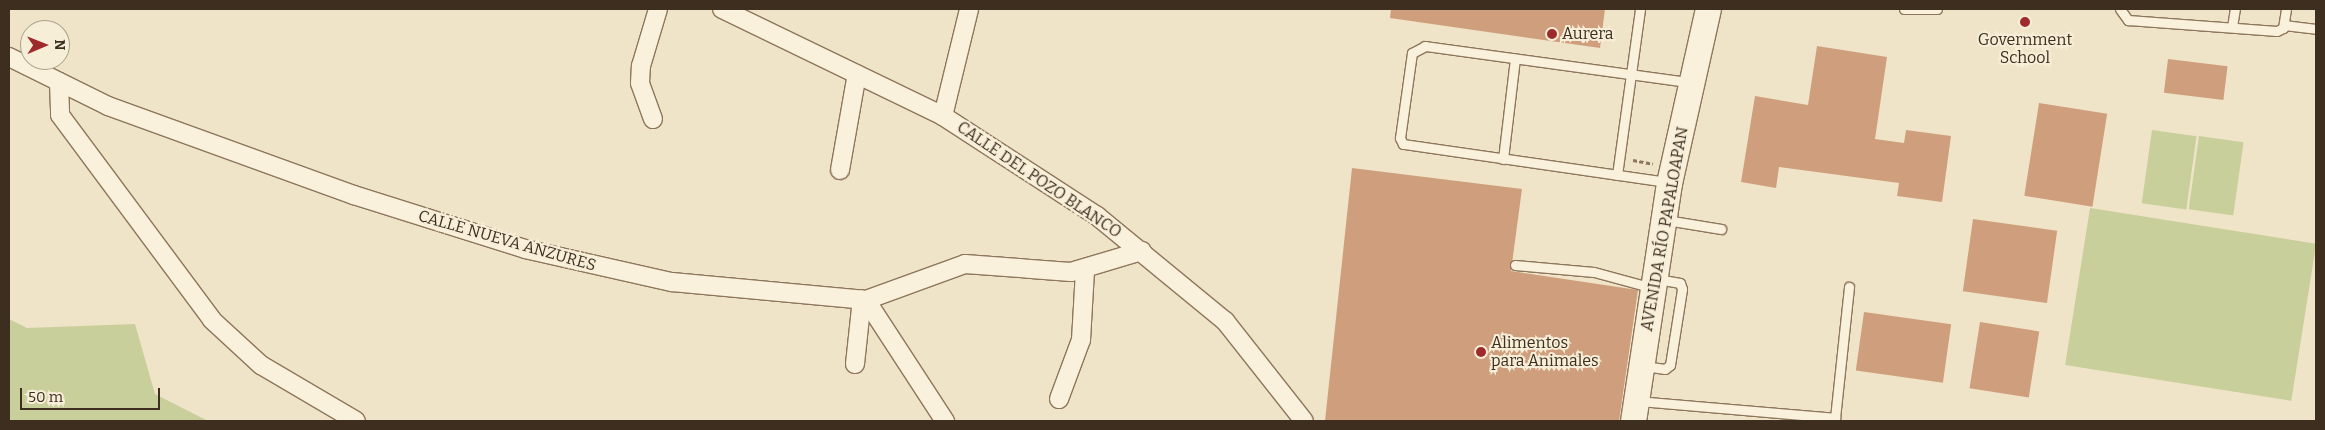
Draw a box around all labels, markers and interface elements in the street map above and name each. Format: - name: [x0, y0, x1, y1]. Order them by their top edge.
- marker: Government School: [2019, 16, 2031, 28]
- north arrow: [20, 20, 70, 70]
- place label: Aurera: [1562, 24, 1614, 44]
- marker: Aurera: [1546, 28, 1558, 40]
- place label: Government School: [1978, 30, 2072, 68]
- text: N: [51, 39, 68, 50]
- street label: CALLE DEL POZO BLANCO: [953, 118, 1125, 242]
- street label: AVENIDA RÍO PAPALOAPAN: [1638, 125, 1692, 333]
- street label: CALLE NUEVA ANZURES: [416, 206, 598, 276]
- place label: Alimentos para Animales: [1491, 333, 1599, 371]
- marker: Alimentos para Animales: [1475, 346, 1487, 358]
- scale bar: [22, 378, 162, 410]
- text: 50 m: [28, 388, 63, 406]

